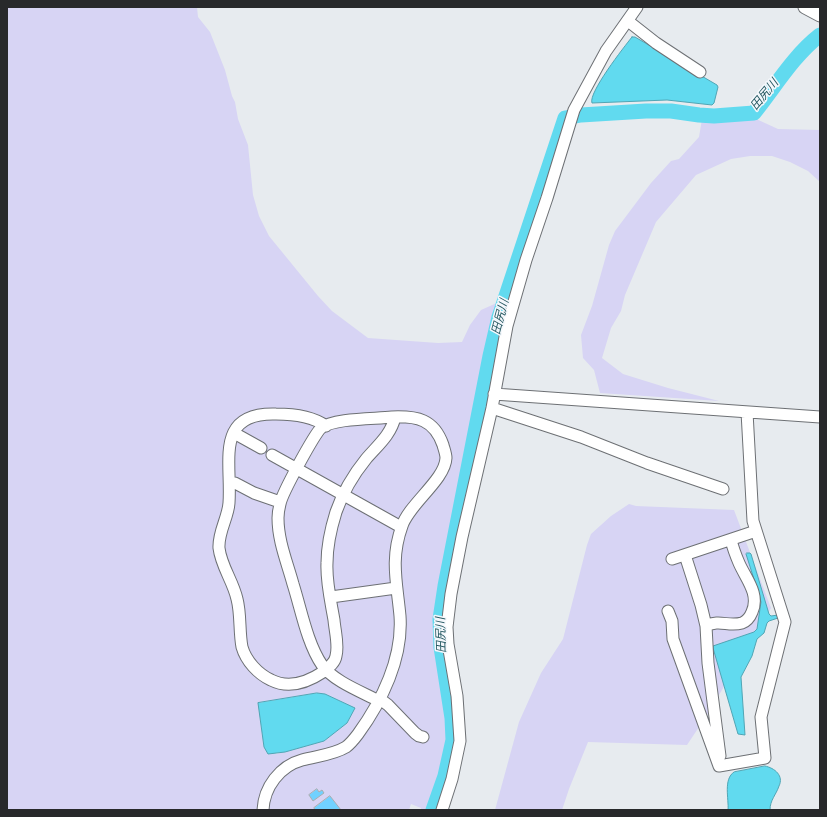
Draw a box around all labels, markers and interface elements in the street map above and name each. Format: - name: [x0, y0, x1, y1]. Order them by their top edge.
- water label: 田尻川: [748, 77, 782, 113]
- water label: 田尻川: [489, 298, 513, 336]
- water label: 田尻川: [434, 617, 450, 653]

